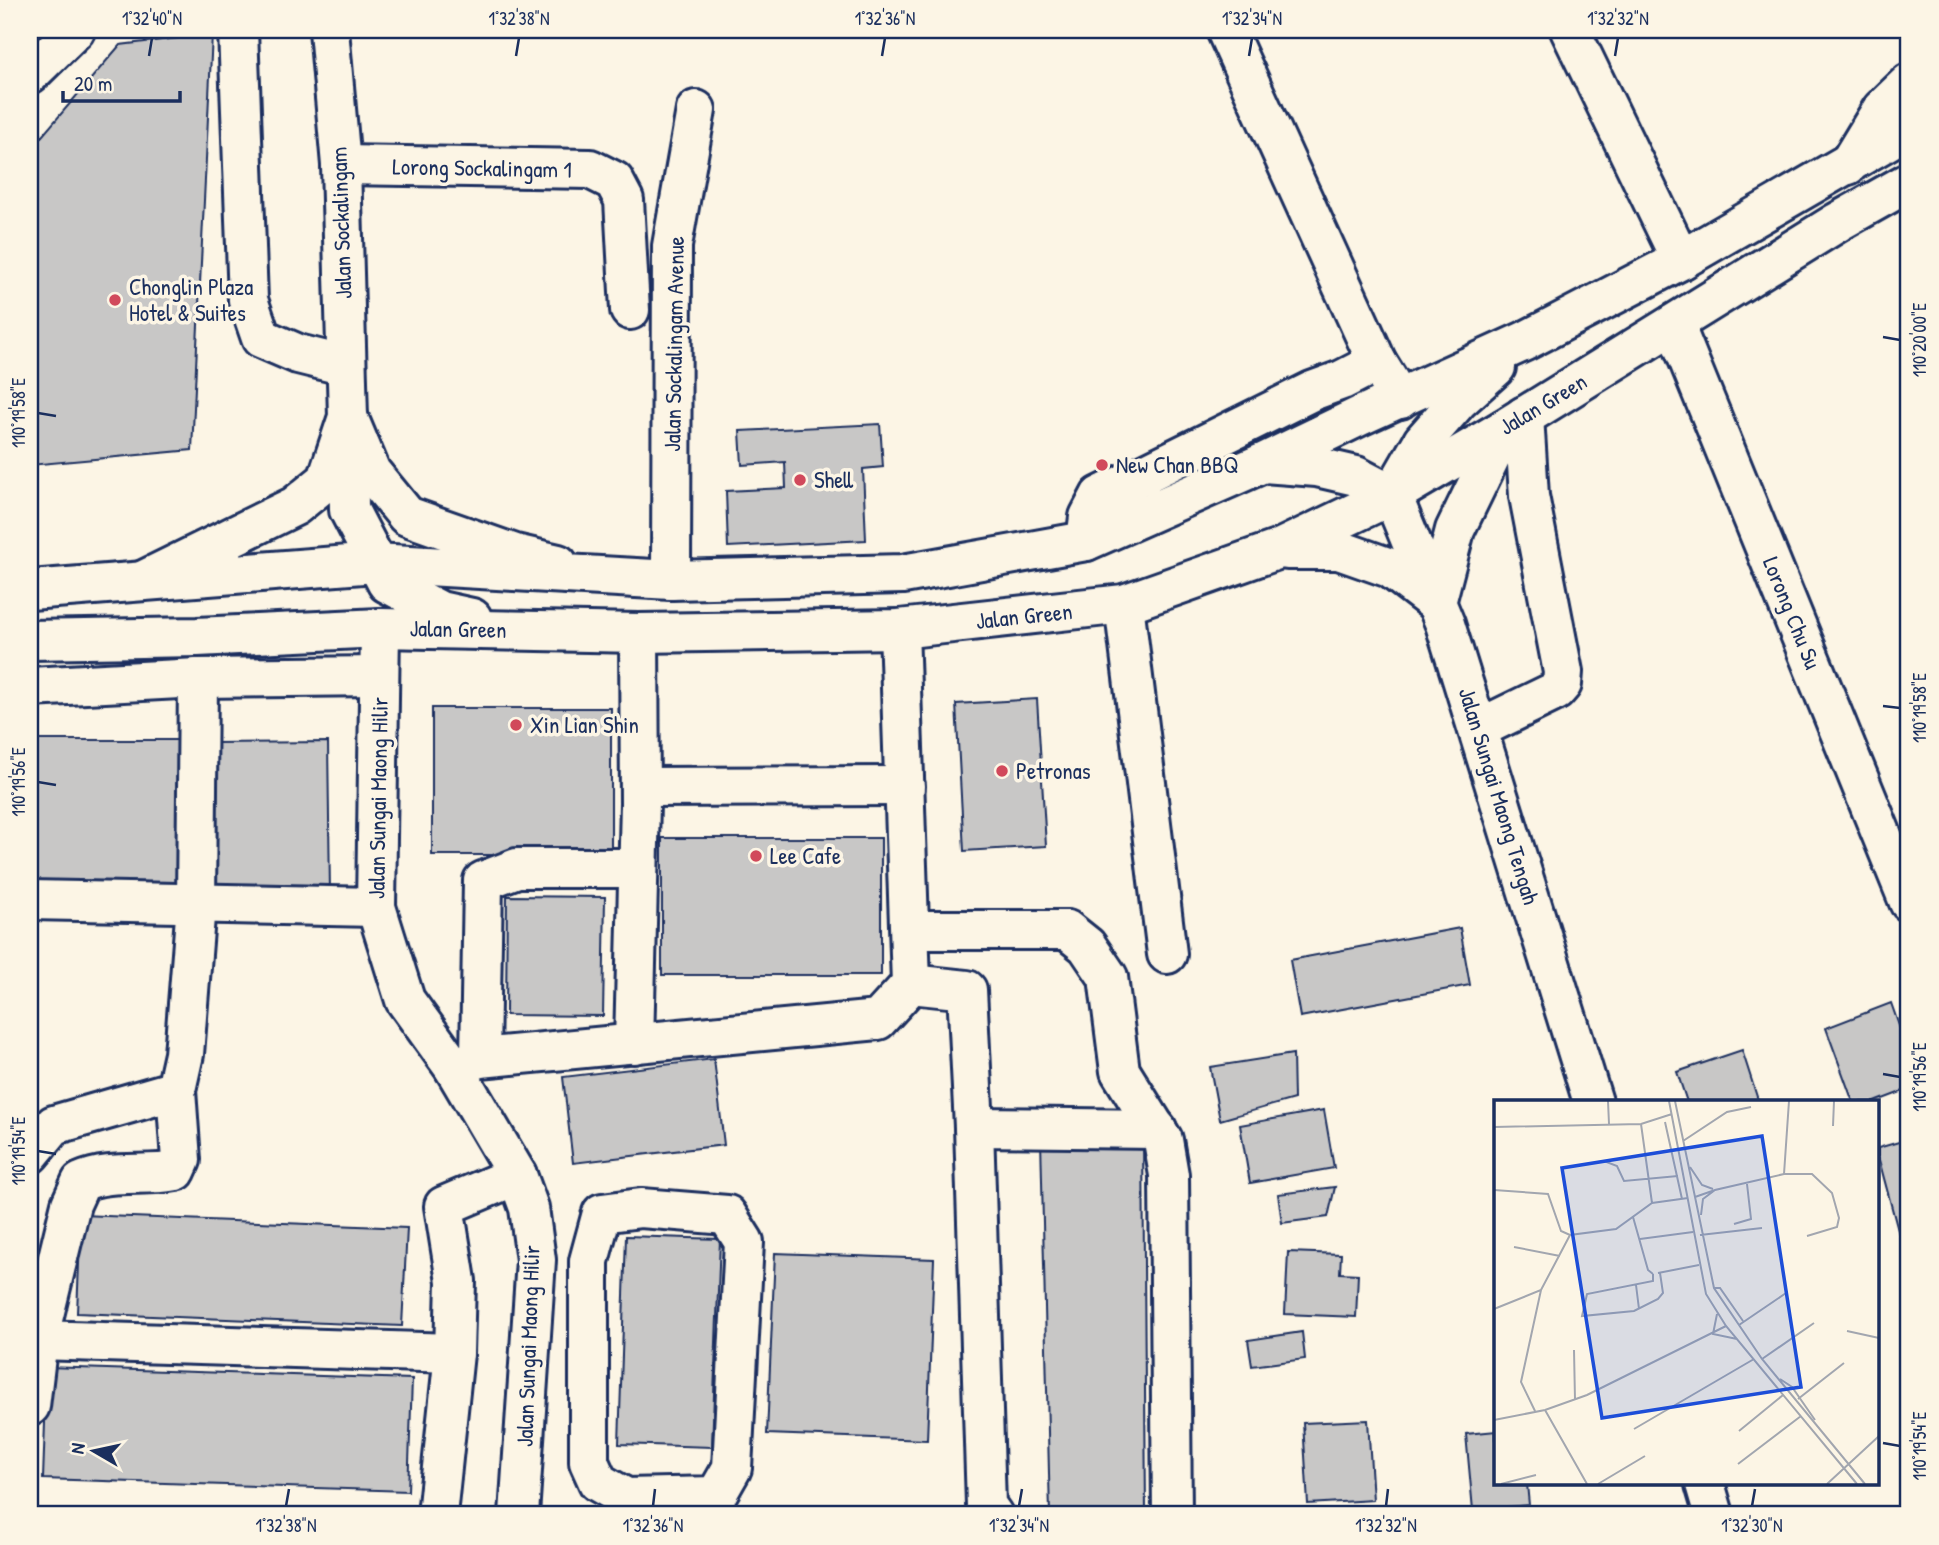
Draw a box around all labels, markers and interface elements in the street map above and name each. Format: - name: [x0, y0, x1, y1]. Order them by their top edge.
- text: 1°32'40"N: [122, 6, 182, 31]
- text: 1°32'38"N: [488, 6, 550, 31]
- text: 1°32'36"N: [855, 6, 915, 31]
- text: 1°32'34"N: [1222, 6, 1282, 31]
- text: 1°32'32"N: [1587, 6, 1649, 31]
- scale bar: [63, 60, 180, 104]
- text: 20 m: [74, 69, 112, 98]
- street label: Jalan Sockalingam: [322, 146, 359, 300]
- street label: Lorong Sockalingam 1: [392, 150, 572, 185]
- street label: Jalan Sockalingam Avenue: [656, 236, 691, 452]
- place label: Chonglin Plaza Hotel & Suites: [129, 271, 253, 328]
- marker: Chonglin Plaza Hotel & Suites: [107, 292, 123, 308]
- text: 110°20'00"E: [1907, 303, 1932, 377]
- street label: Jalan Green: [1493, 365, 1592, 442]
- text: 110°19'58"E: [6, 378, 31, 448]
- place label: New Chan BBQ: [1116, 449, 1239, 480]
- marker: New Chan BBQ: [1094, 457, 1110, 473]
- place label: Shell: [814, 464, 854, 495]
- marker: Shell: [792, 472, 808, 488]
- street label: Lorong Chu Su: [1756, 552, 1829, 674]
- street label: Jalan Green: [974, 595, 1074, 636]
- street label: Jalan Green: [409, 612, 507, 645]
- text: 110°19'58"E: [1907, 673, 1932, 743]
- street label: Jalan Sungai Maong Tengah: [1452, 684, 1547, 908]
- street label: Jalan Sungai Maong Hilir: [360, 697, 395, 899]
- place label: Xin Lian Shin: [530, 709, 639, 740]
- marker: Xin Lian Shin: [508, 717, 524, 733]
- text: 110°19'56"E: [6, 747, 31, 817]
- place label: Petronas: [1016, 755, 1091, 786]
- marker: Petronas: [994, 763, 1010, 779]
- place label: Lee Cafe: [770, 840, 841, 871]
- marker: Lee Cafe: [748, 848, 764, 864]
- text: 110°19'56"E: [1907, 1042, 1932, 1112]
- inset map: [1494, 1100, 1880, 1486]
- text: 110°19'54"E: [6, 1116, 31, 1186]
- street label: Jalan Sungai Maong Hilir: [508, 1244, 547, 1448]
- text: 110°19'54"E: [1907, 1411, 1932, 1481]
- north arrow: [60, 1416, 130, 1486]
- text: N: [64, 1441, 91, 1455]
- text: 1°32'38"N: [255, 1513, 317, 1538]
- text: 1°32'36"N: [623, 1513, 683, 1538]
- text: 1°32'34"N: [989, 1513, 1049, 1538]
- text: 1°32'32"N: [1355, 1513, 1417, 1538]
- text: 1°32'30"N: [1721, 1513, 1783, 1538]

